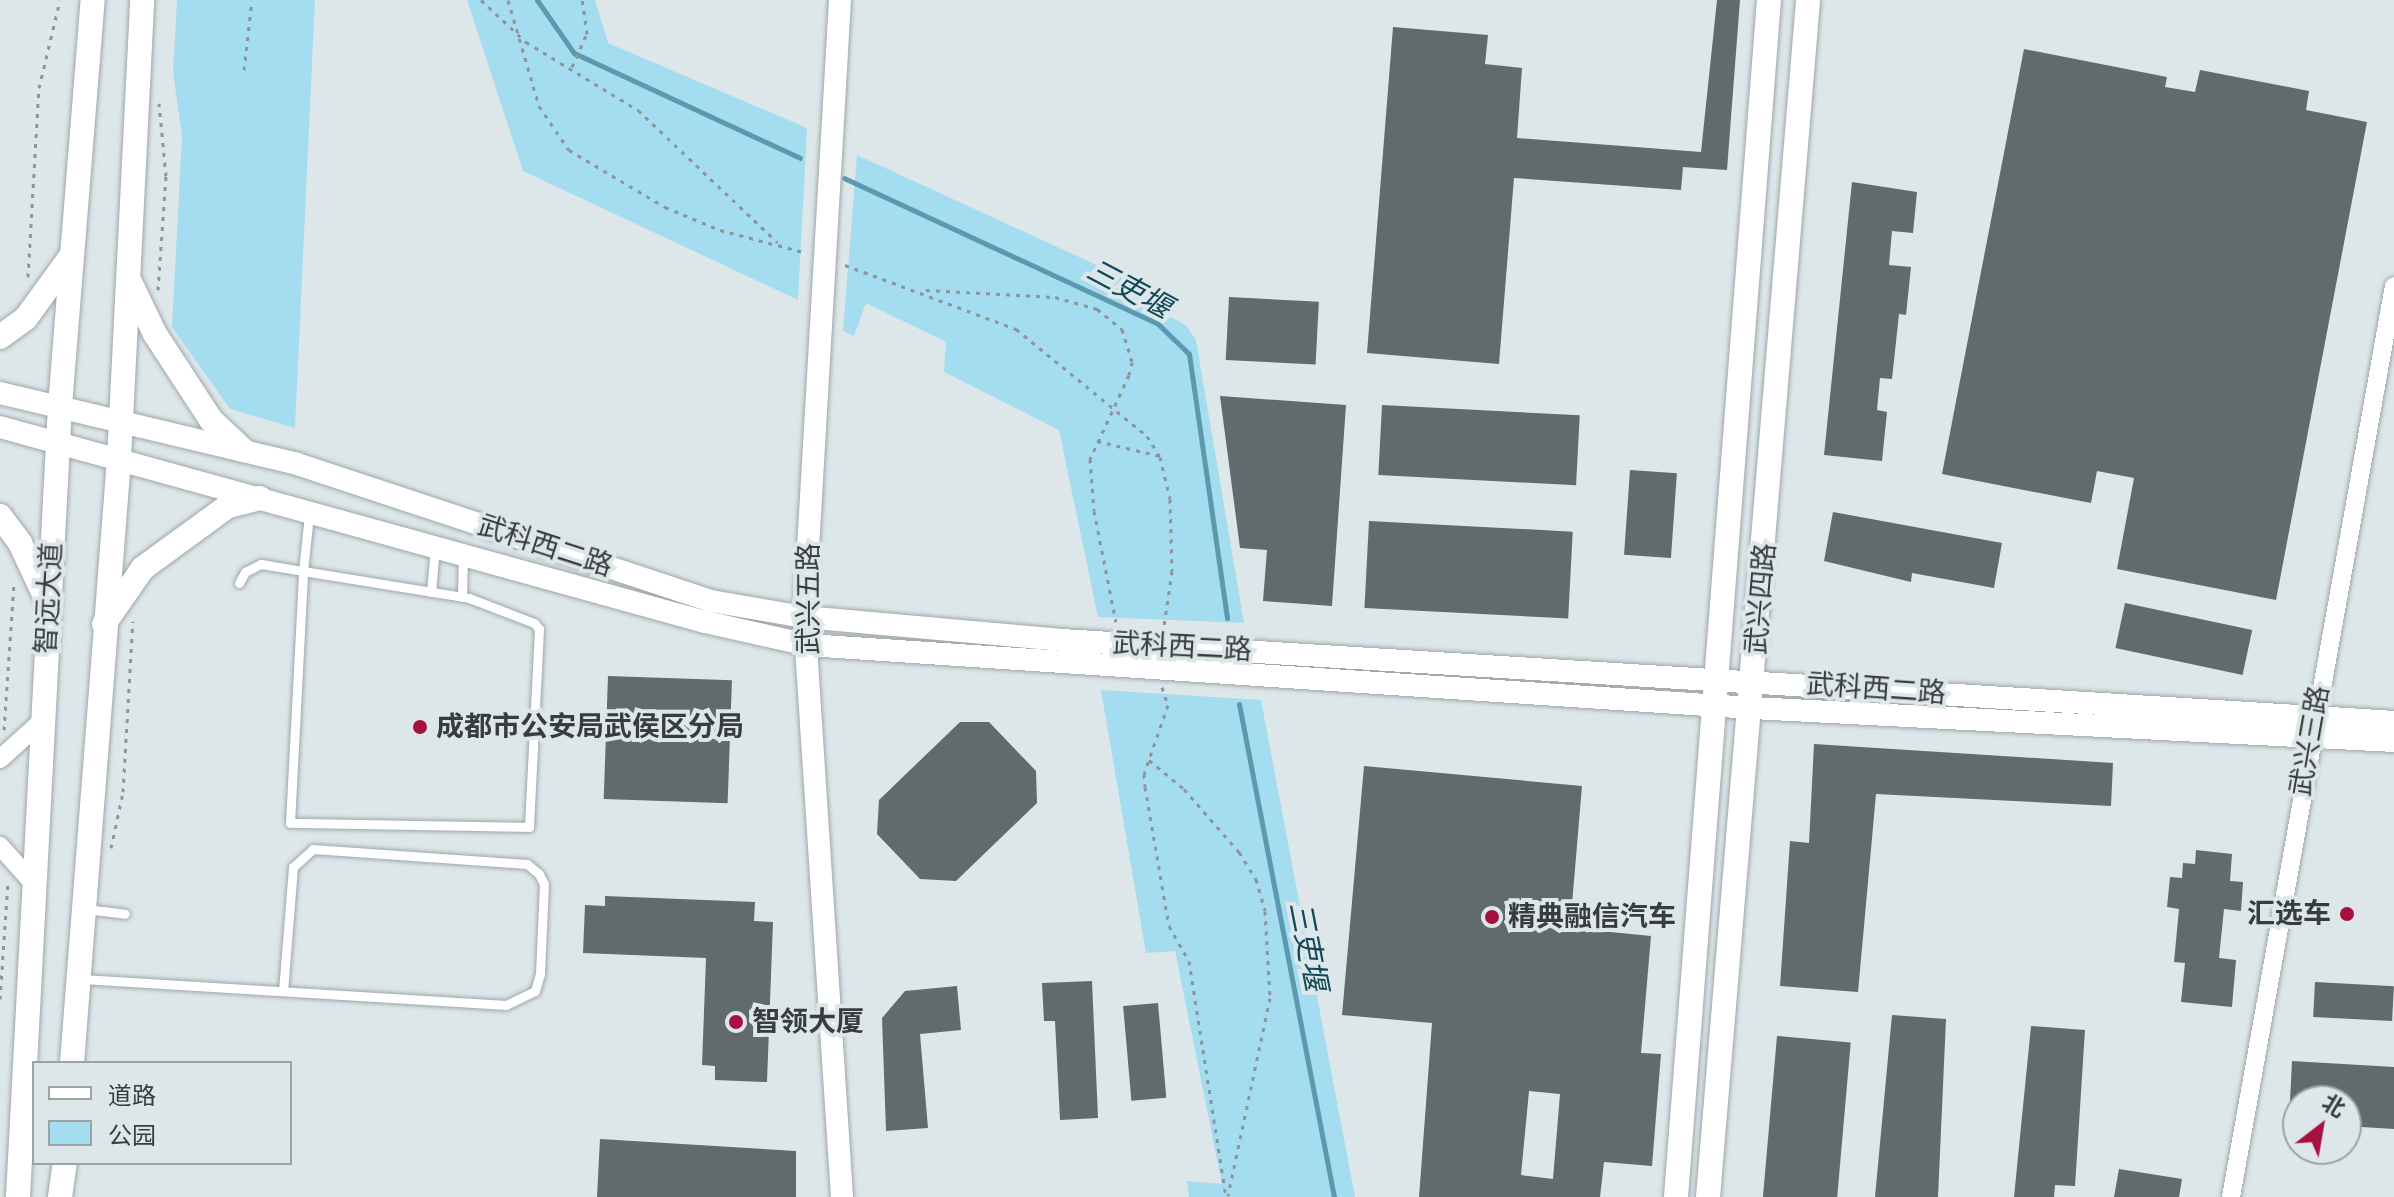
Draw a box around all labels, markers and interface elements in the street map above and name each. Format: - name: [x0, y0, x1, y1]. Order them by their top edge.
- water label: 三吏堰: [1081, 252, 1177, 326]
- street label: 武科西二路: [473, 508, 617, 584]
- street label: 智远大道: [29, 541, 69, 655]
- street label: 武兴四路: [1739, 542, 1783, 656]
- street label: 武兴五路: [792, 543, 826, 655]
- street label: 武科西二路: [1111, 627, 1253, 667]
- street label: 武科西二路: [1805, 667, 1947, 711]
- street label: 武兴三路: [2284, 683, 2336, 799]
- place label: 成都市公安局武侯区分局: [436, 710, 744, 744]
- marker: 成都市公安局武侯区分局: [411, 718, 429, 736]
- place label: 汇选车: [2247, 897, 2331, 931]
- water label: 三吏堰: [1282, 898, 1334, 994]
- place label: 精典融信汽车: [1508, 900, 1676, 934]
- marker: 汇选车: [2338, 905, 2356, 923]
- marker: 精典融信汽车: [1483, 908, 1501, 926]
- place label: 智领大厦: [752, 1005, 864, 1039]
- marker: 智领大厦: [727, 1013, 745, 1031]
- legend: [32, 1061, 292, 1165]
- text: 道路: [108, 1082, 156, 1110]
- north arrow: [2282, 1085, 2362, 1165]
- text: 北: [2318, 1089, 2349, 1122]
- text: 公园: [108, 1122, 156, 1150]

